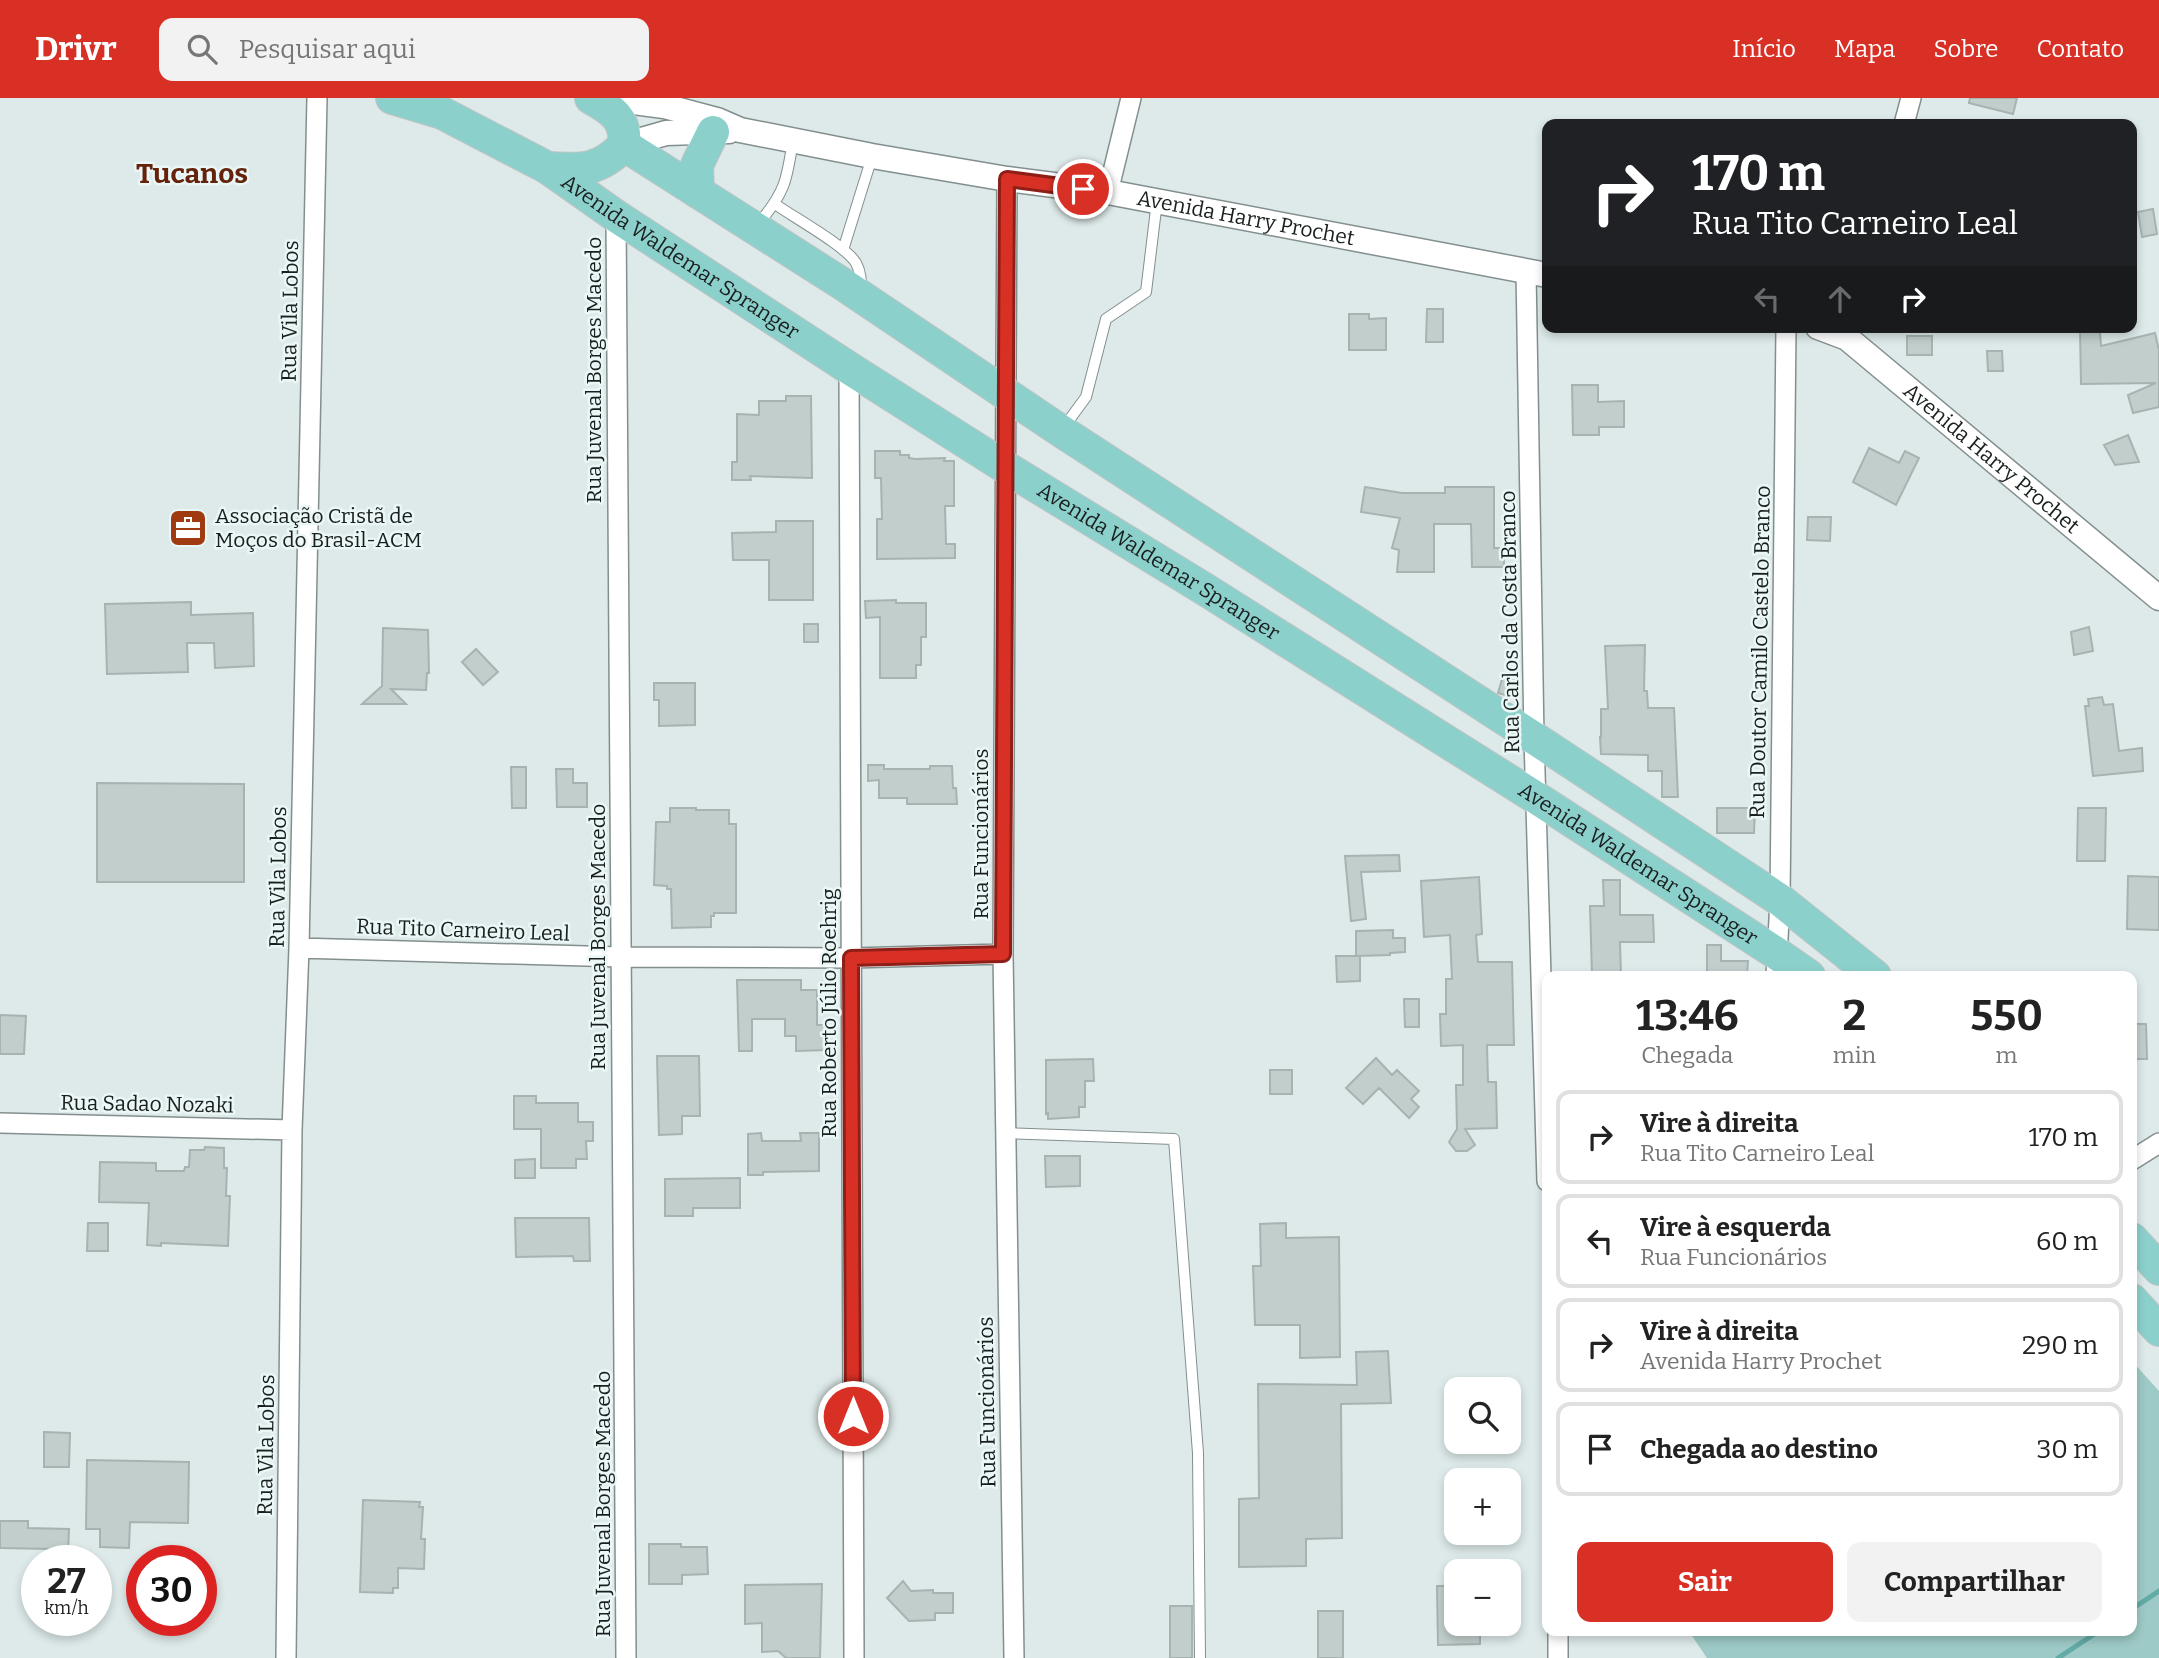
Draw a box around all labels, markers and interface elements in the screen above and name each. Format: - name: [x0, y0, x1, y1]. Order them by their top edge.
- search box: [159, 18, 649, 81]
- text: Drivr: [35, 29, 117, 69]
- icon: search: [183, 30, 221, 68]
- text: Pesquisar aqui: [239, 34, 416, 65]
- text: Início: [1732, 35, 1796, 63]
- text: Mapa: [1834, 35, 1895, 63]
- text: Sobre: [1933, 35, 1998, 63]
- text: Contato: [2036, 35, 2124, 63]
- text: 170 m: [1692, 144, 1825, 203]
- icon: right: [1577, 147, 1668, 238]
- district label: Tucanos: [136, 157, 248, 190]
- pin: [1053, 159, 1113, 219]
- street label: Avenida Waldemar Spranger: [556, 169, 804, 345]
- icon: arrive: [1064, 170, 1102, 208]
- street label: Avenida Harry Prochet: [1135, 185, 1357, 251]
- text: Rua Tito Carneiro Leal: [1692, 204, 2018, 242]
- street label: Rua Juvenal Borges Macedo: [581, 237, 607, 503]
- street label: Rua Vila Lobos: [276, 240, 304, 382]
- icon: left: [1748, 280, 1786, 318]
- icon: ahead: [1821, 280, 1859, 318]
- icon: right: [1894, 280, 1932, 318]
- street label: Avenida Harry Prochet: [1898, 378, 2085, 539]
- street label: Avenida Waldemar Spranger: [1033, 477, 1284, 646]
- street label: Rua Doutor Camilo Castelo Branco: [1744, 485, 1776, 819]
- street label: Rua Carlos da Costa Branco: [1495, 490, 1525, 754]
- place label: Associação Cristã de Moços do Brasil-ACM: [215, 503, 422, 553]
- office icon: Associação Cristã de Moços do Brasil-ACM: [167, 507, 209, 549]
- street label: Rua Funcionários: [968, 748, 994, 920]
- street label: Avenida Waldemar Spranger: [1514, 777, 1763, 951]
- street label: Rua Juvenal Borges Macedo: [585, 804, 611, 1070]
- street label: Rua Vila Lobos: [264, 806, 292, 948]
- street label: Rua Roberto Júlio Roehrig: [816, 888, 842, 1138]
- street label: Rua Tito Carneiro Leal: [356, 913, 570, 947]
- text: 13:46: [1636, 991, 1739, 1041]
- text: 2: [1843, 991, 1866, 1041]
- text: 550: [1970, 991, 2043, 1041]
- text: Chegada: [1641, 1041, 1733, 1069]
- text: min: [1833, 1041, 1876, 1069]
- text: m: [1996, 1041, 2018, 1069]
- street label: Rua Sadao Nozaki: [60, 1089, 234, 1119]
- text: Vire à direita: [1640, 1108, 1799, 1139]
- icon: right: [1581, 1118, 1619, 1156]
- text: 170 m: [2028, 1122, 2098, 1153]
- text: Rua Tito Carneiro Leal: [1640, 1139, 1874, 1167]
- text: Vire à esquerda: [1640, 1212, 1831, 1243]
- icon: left: [1581, 1222, 1619, 1260]
- text: 60 m: [2036, 1226, 2098, 1257]
- text: Rua Funcionários: [1640, 1243, 1827, 1271]
- street label: Rua Funcionários: [973, 1316, 1001, 1488]
- text: Vire à direita: [1640, 1316, 1799, 1347]
- icon: right: [1581, 1326, 1619, 1364]
- text: 290 m: [2022, 1330, 2098, 1361]
- text: Avenida Harry Prochet: [1640, 1347, 1882, 1375]
- street label: Rua Juvenal Borges Macedo: [590, 1371, 616, 1637]
- street label: Rua Vila Lobos: [252, 1374, 280, 1516]
- map controls: [1444, 1377, 1521, 1636]
- button: search: [1444, 1377, 1521, 1454]
- position arrow: [816, 1379, 890, 1453]
- icon: arrive: [1581, 1430, 1619, 1468]
- text: Chegada ao destino: [1640, 1434, 1878, 1465]
- text: 30 m: [2037, 1434, 2098, 1465]
- button: +: [1444, 1468, 1521, 1545]
- button: Sair: [1577, 1542, 1833, 1622]
- button: Compartilhar: [1847, 1542, 2102, 1622]
- speed limit sign: 30: [126, 1545, 217, 1636]
- button: −: [1444, 1559, 1521, 1636]
- text: 27: [47, 1560, 86, 1602]
- text: km/h: [44, 1597, 89, 1619]

